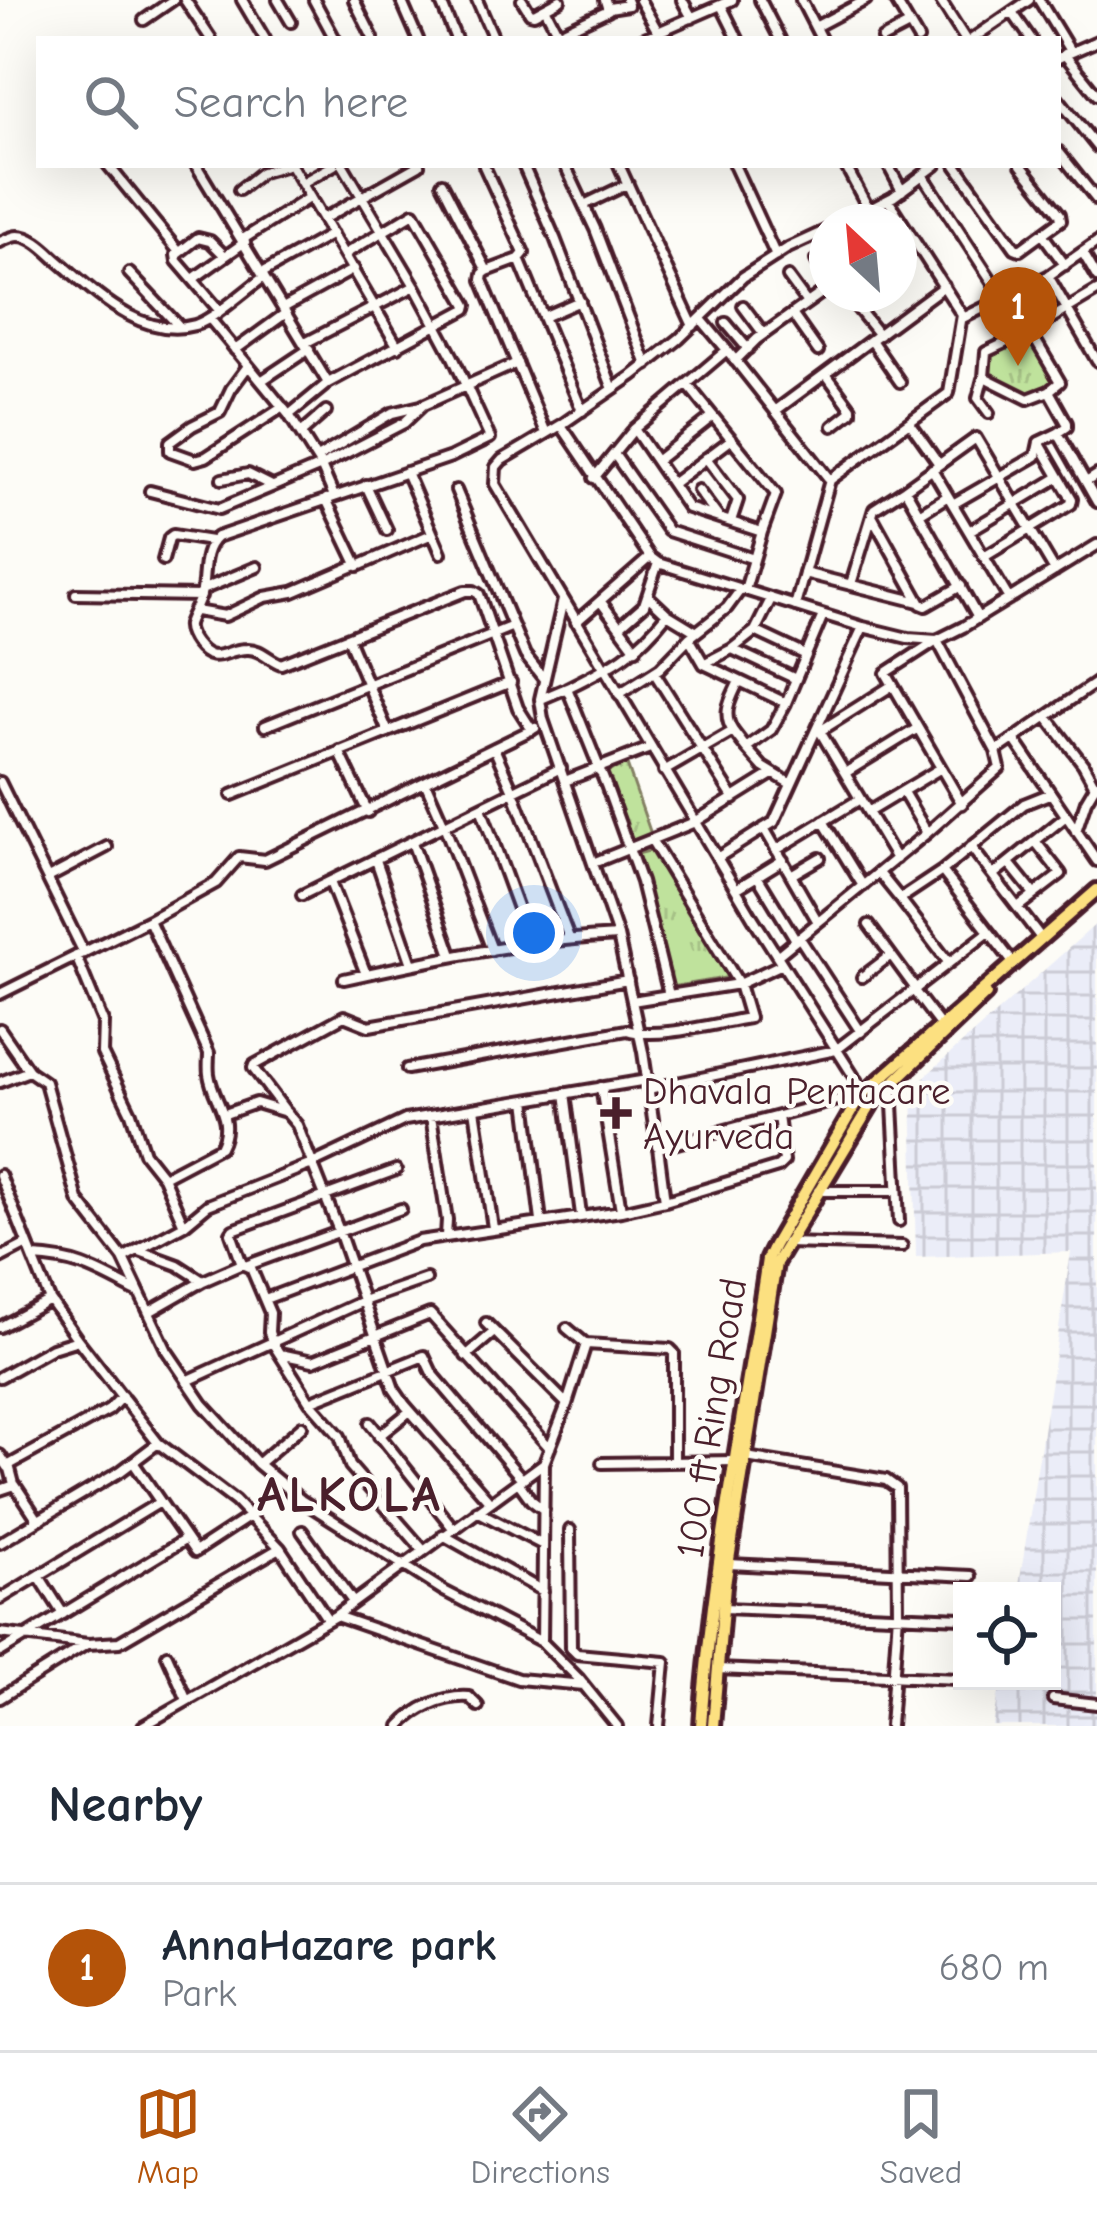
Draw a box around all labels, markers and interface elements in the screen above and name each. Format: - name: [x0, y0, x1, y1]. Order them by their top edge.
- search box: [36, 36, 1061, 168]
- icon: search: [78, 69, 144, 135]
- text: Search here: [174, 76, 408, 128]
- north arrow: [809, 204, 917, 312]
- pin: 1: [979, 267, 1057, 366]
- your location: [504, 903, 564, 963]
- place label: Dhavala Pentacare Ayurveda: [643, 1069, 951, 1159]
- marker: Dhavala Pentacare Ayurveda: [600, 1097, 632, 1129]
- street label: 100 ft Ring Road: [668, 1275, 756, 1561]
- district label: ALKOLA: [257, 1465, 443, 1524]
- map controls: [953, 1582, 1061, 1690]
- button: locate: [953, 1582, 1061, 1690]
- text: Nearby: [48, 1775, 202, 1834]
- text: AnnaHazare park: [162, 1919, 496, 1971]
- text: 1: [79, 1945, 95, 1990]
- text: 680 m: [939, 1945, 1049, 1990]
- text: Park: [162, 1971, 237, 2016]
- tab: Map: [135, 2081, 201, 2191]
- tab: Directions: [471, 2081, 610, 2191]
- tab: Saved: [880, 2081, 962, 2191]

